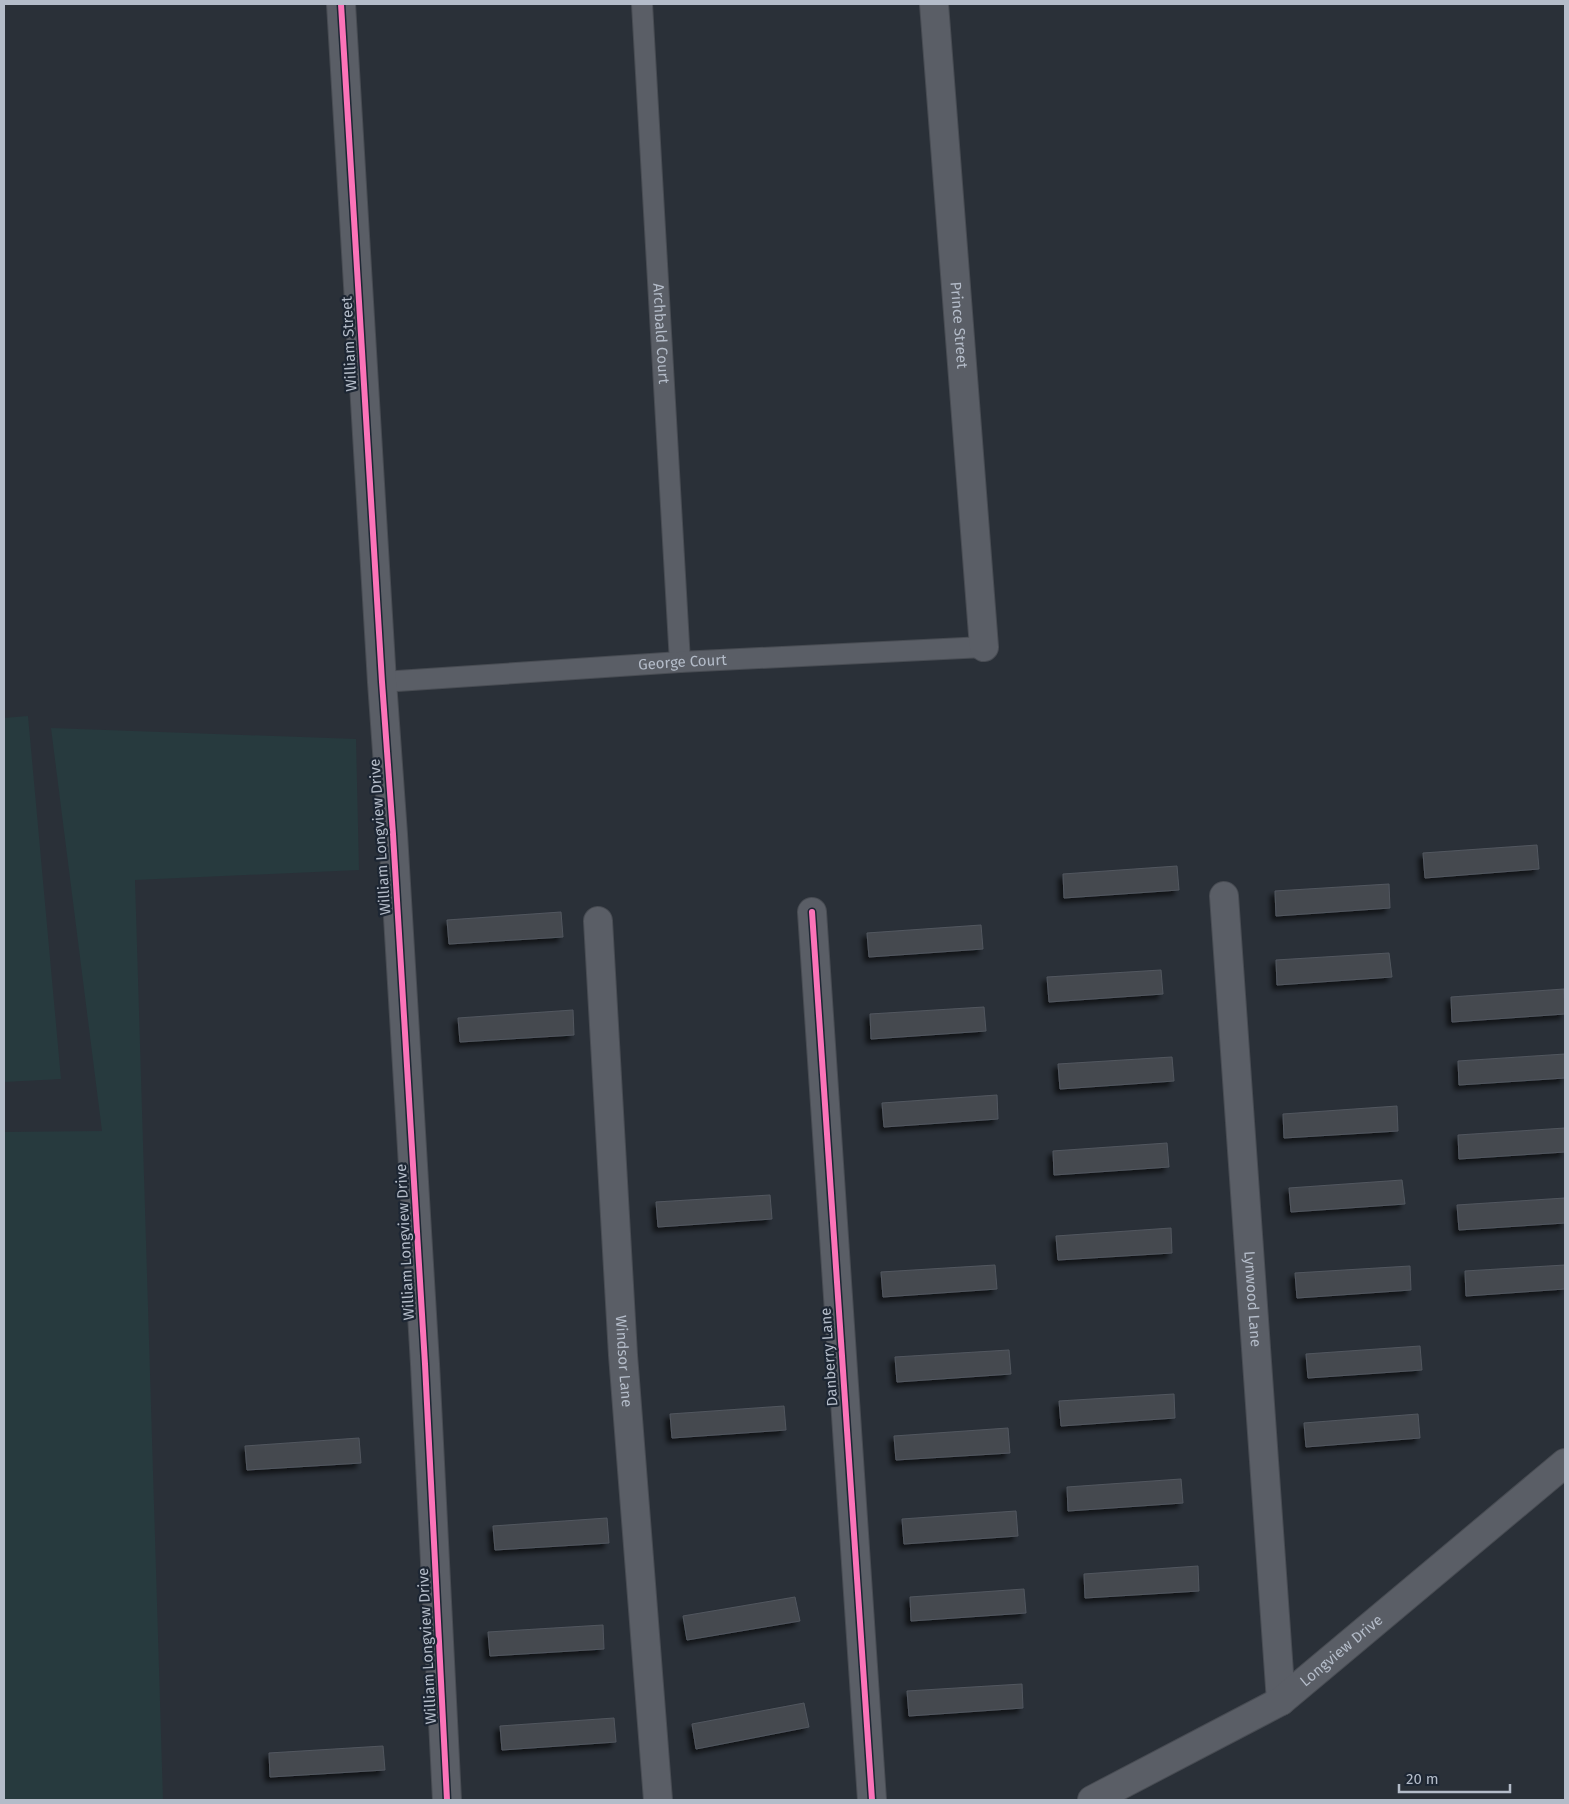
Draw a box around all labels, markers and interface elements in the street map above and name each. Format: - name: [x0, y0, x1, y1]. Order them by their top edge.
- street label: Prince Street: [947, 281, 971, 370]
- street label: Archbald Court: [649, 283, 673, 385]
- street label: William Street: [337, 295, 360, 392]
- street label: George Court: [638, 651, 728, 674]
- street label: William Longview Drive: [366, 758, 394, 916]
- street label: William Longview Drive: [392, 1163, 418, 1321]
- street label: Lynwood Lane: [1240, 1250, 1265, 1348]
- street label: Danberry Lane: [817, 1307, 841, 1407]
- street label: Windsor Lane: [612, 1315, 636, 1408]
- street label: William Longview Drive: [414, 1567, 440, 1725]
- street label: Longview Drive: [1296, 1611, 1386, 1690]
- scale bar: [1399, 1762, 1510, 1794]
- text: 20 m: [1406, 1770, 1439, 1788]

